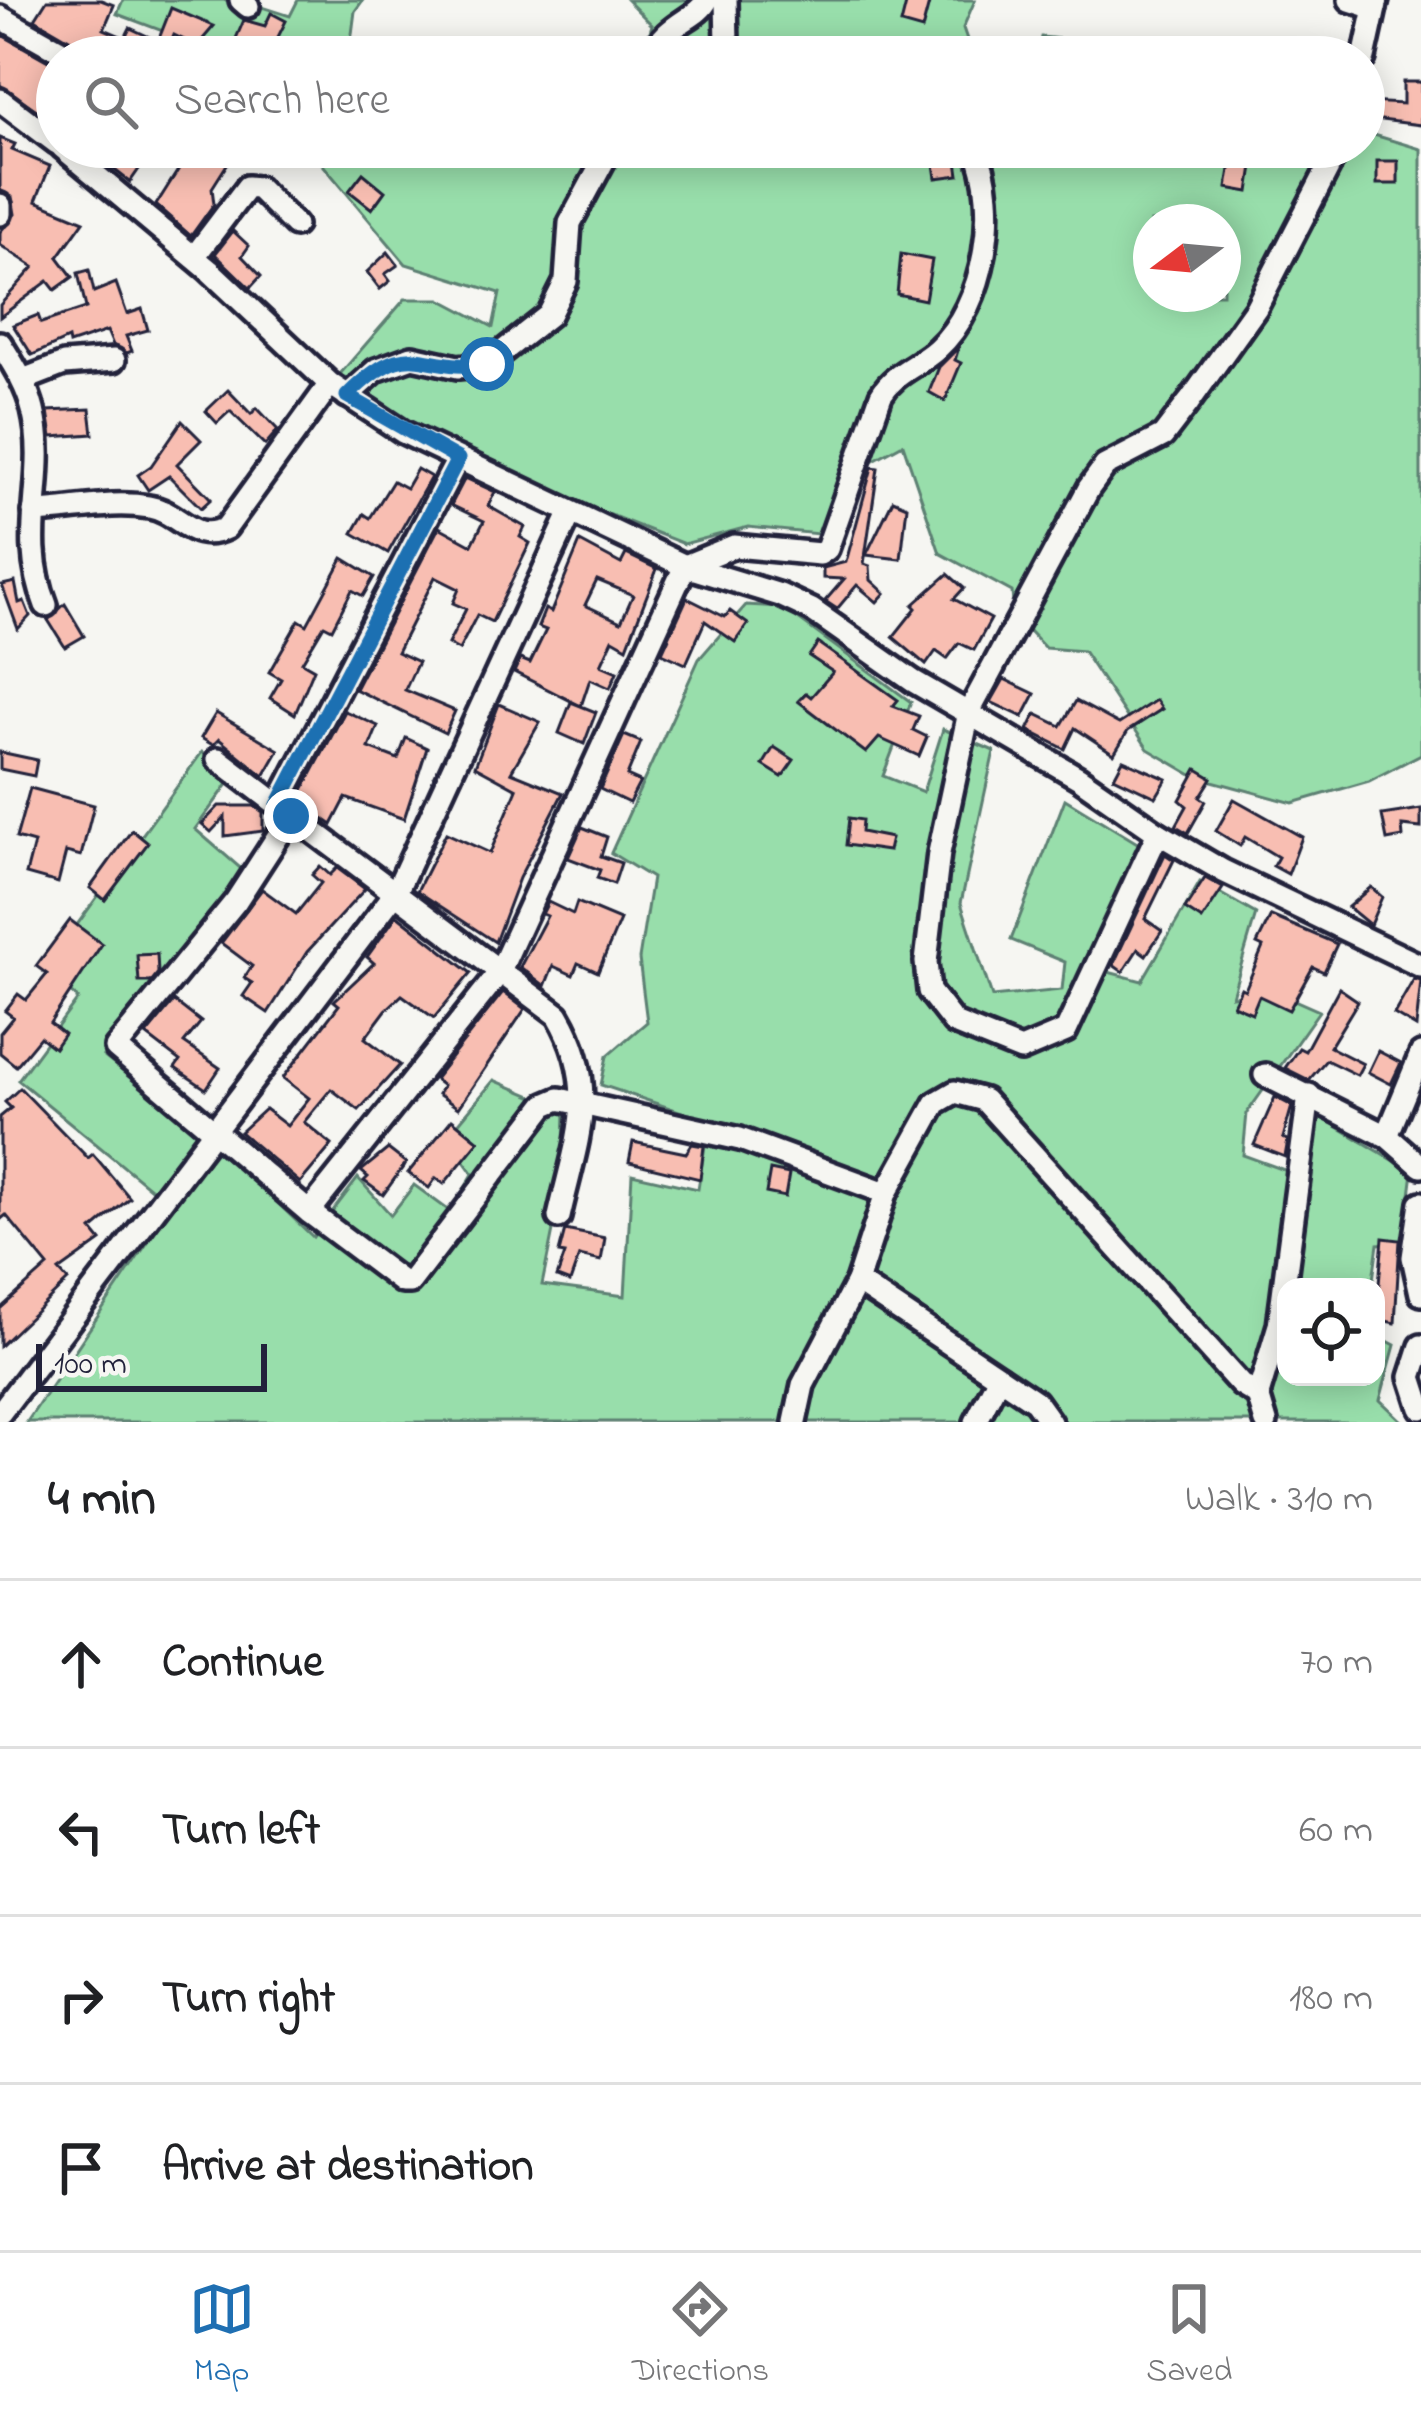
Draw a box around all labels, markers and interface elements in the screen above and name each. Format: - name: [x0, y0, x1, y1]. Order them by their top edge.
- search box: [36, 36, 1385, 168]
- icon: search: [78, 69, 144, 135]
- text: Search here: [174, 69, 390, 135]
- north arrow: [1133, 204, 1241, 312]
- route start: [460, 337, 514, 391]
- route end: [264, 789, 318, 843]
- map controls: [1277, 1278, 1385, 1386]
- button: locate: [1277, 1278, 1385, 1386]
- scale bar: [36, 1338, 267, 1391]
- text: 100 m: [54, 1341, 127, 1389]
- text: 4 min: [48, 1463, 156, 1538]
- text: Walk · 310 m: [1185, 1472, 1373, 1529]
- icon: ahead: [48, 1631, 114, 1697]
- text: Continue: [162, 1631, 323, 1697]
- text: 70 m: [1300, 1635, 1373, 1692]
- icon: left: [48, 1799, 114, 1865]
- text: Turn left: [162, 1799, 320, 1865]
- text: 60 m: [1299, 1803, 1373, 1860]
- icon: right: [48, 1967, 114, 2033]
- text: Turn right: [162, 1967, 335, 2033]
- text: 180 m: [1289, 1971, 1373, 2028]
- icon: arrive: [48, 2135, 114, 2201]
- text: Arrive at destination: [162, 2135, 533, 2201]
- tab: Map: [189, 2276, 255, 2396]
- tab: Directions: [632, 2276, 769, 2396]
- tab: Saved: [1146, 2276, 1232, 2396]

